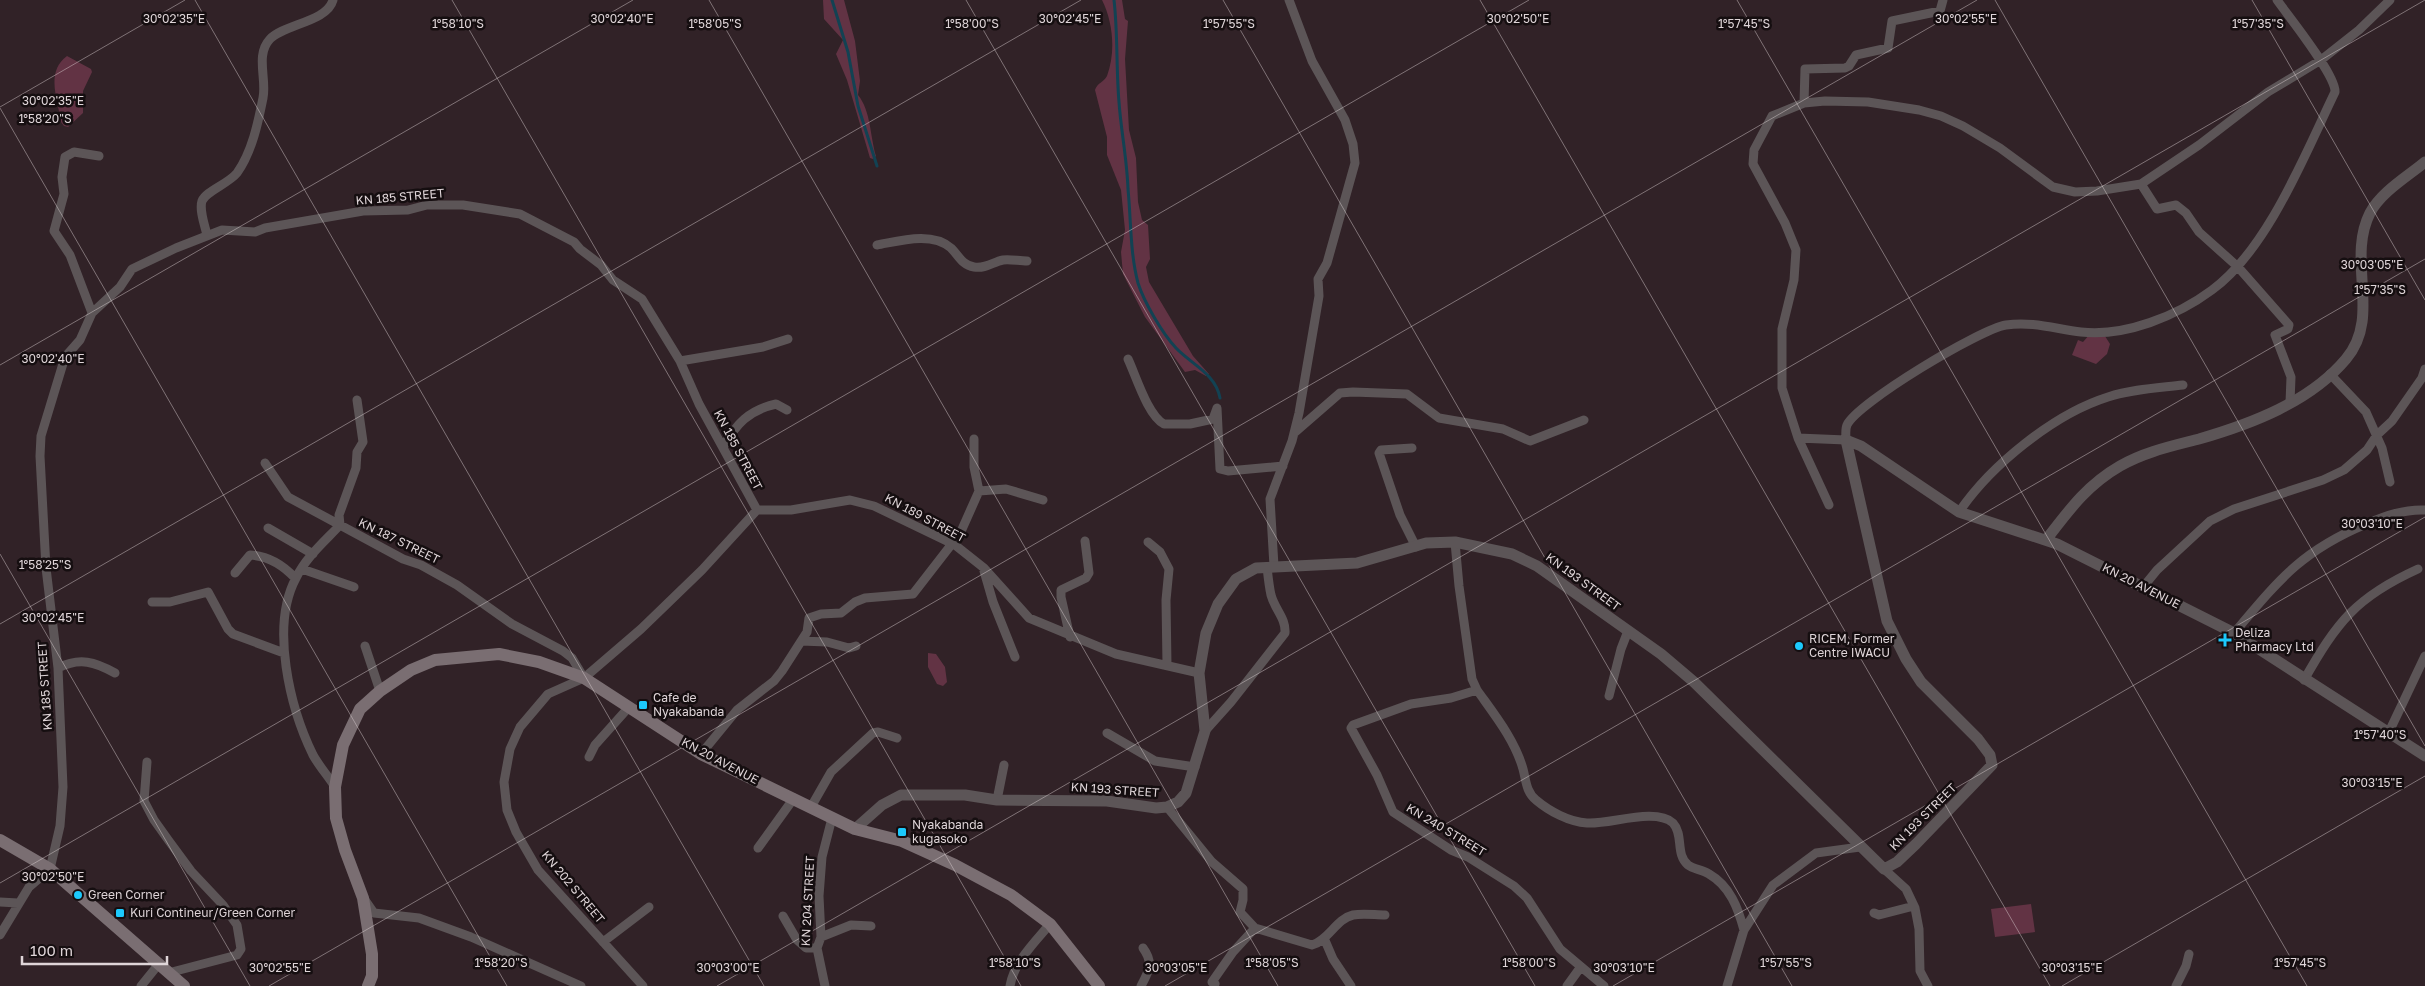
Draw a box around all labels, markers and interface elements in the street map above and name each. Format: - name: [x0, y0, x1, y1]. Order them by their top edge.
- text: 30°02'35"E: [143, 11, 205, 26]
- text: 30°02'40"E: [591, 11, 653, 26]
- text: 30°02'45"E: [1039, 11, 1101, 26]
- text: 30°02'50"E: [1487, 11, 1549, 26]
- text: 30°02'55"E: [1935, 11, 1997, 26]
- text: 1°58'10"S: [432, 16, 484, 31]
- text: 1°58'05"S: [688, 16, 742, 31]
- text: 1°58'00"S: [945, 16, 999, 31]
- text: 1°57'55"S: [1203, 16, 1255, 31]
- text: 1°57'45"S: [1718, 16, 1770, 31]
- text: 1°57'35"S: [2232, 16, 2284, 31]
- text: 30°02'35"E: [22, 93, 84, 108]
- text: 1°58'20"S: [18, 111, 72, 126]
- street label: KN 185 STREET: [355, 185, 445, 208]
- text: 30°03'05"E: [2341, 257, 2403, 272]
- text: 1°57'35"S: [2354, 282, 2406, 297]
- text: 30°02'40"E: [22, 351, 84, 366]
- street label: KN 185 STREET: [711, 407, 766, 493]
- street label: KN 189 STREET: [882, 490, 969, 545]
- street label: KN 187 STREET: [356, 514, 443, 567]
- text: 30°03'10"E: [2341, 516, 2403, 531]
- street label: KN 193 STREET: [1543, 549, 1624, 614]
- text: 1°58'25"S: [19, 557, 72, 572]
- street label: KN 20 AVENUE: [2100, 560, 2183, 612]
- text: 30°02'45"E: [22, 610, 84, 625]
- place label: Deliza Pharmacy Ltd: [2235, 625, 2314, 654]
- place label: RICEM, Former Centre IWACU: [1809, 631, 1895, 660]
- marker: Deliza Pharmacy Ltd: [2219, 634, 2231, 646]
- marker: RICEM, Former Centre IWACU: [1793, 640, 1805, 652]
- street label: KN 185 STREET: [34, 641, 55, 731]
- place label: Cafe de Nyakabanda: [653, 690, 724, 719]
- marker: Cafe de Nyakabanda: [637, 699, 649, 711]
- text: 1°57'40"S: [2354, 727, 2407, 742]
- street label: KN 20 AVENUE: [679, 734, 761, 787]
- text: 30°03'15"E: [2341, 775, 2403, 790]
- street label: KN 193 STREET: [1070, 779, 1160, 800]
- street label: KN 193 STREET: [1886, 780, 1960, 853]
- street label: KN 240 STREET: [1404, 800, 1489, 860]
- place label: Nyakabanda kugasoko: [912, 817, 983, 846]
- marker: Nyakabanda kugasoko: [896, 826, 908, 838]
- street label: KN 202 STREET: [539, 847, 608, 926]
- street label: KN 204 STREET: [798, 855, 817, 947]
- text: 30°02'50"E: [22, 869, 84, 884]
- place label: Green Corner: [88, 887, 165, 902]
- marker: Green Corner: [72, 889, 84, 901]
- place label: Kuri Contineur/Green Corner: [130, 905, 296, 920]
- marker: Kuri Contineur/Green Corner: [114, 907, 126, 919]
- scale bar: [22, 934, 168, 966]
- text: 100 m: [30, 941, 73, 959]
- text: 1°58'20"S: [474, 955, 528, 970]
- text: 1°58'10"S: [989, 955, 1041, 970]
- text: 1°58'05"S: [1245, 955, 1299, 970]
- text: 1°58'00"S: [1502, 955, 1556, 970]
- text: 1°57'55"S: [1760, 955, 1812, 970]
- text: 1°57'45"S: [2274, 955, 2326, 970]
- text: 30°02'55"E: [249, 960, 311, 975]
- text: 30°03'00"E: [696, 960, 760, 975]
- text: 30°03'05"E: [1145, 960, 1207, 975]
- text: 30°03'10"E: [1593, 960, 1655, 975]
- text: 30°03'15"E: [2041, 960, 2103, 975]

